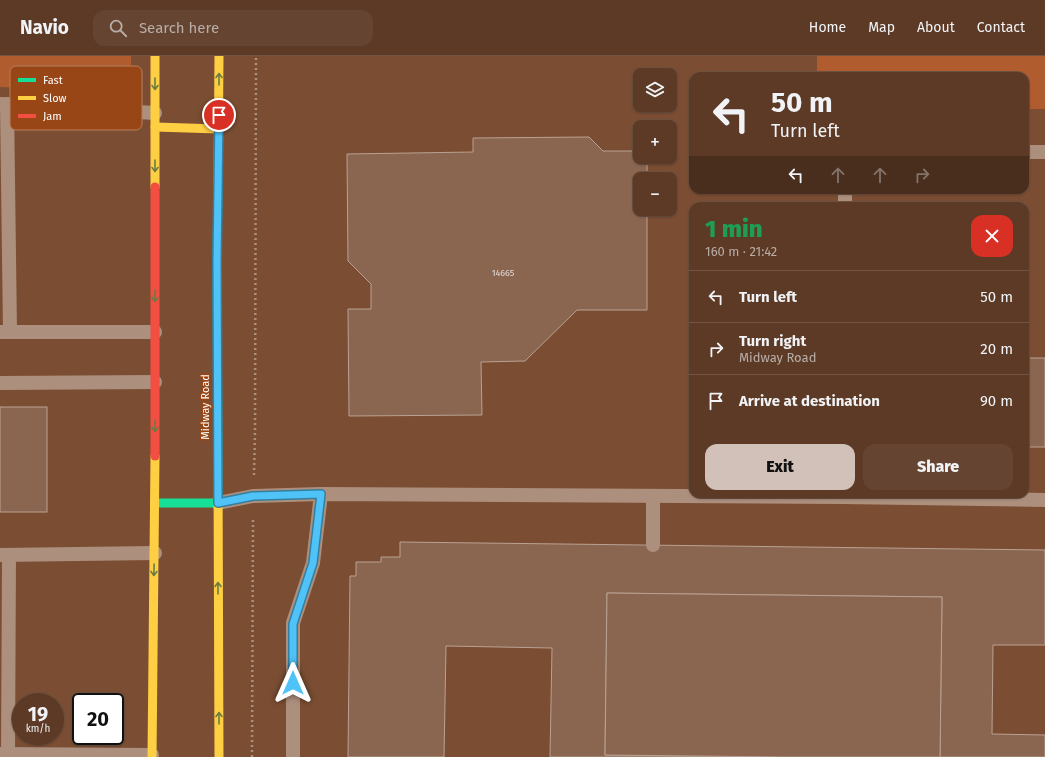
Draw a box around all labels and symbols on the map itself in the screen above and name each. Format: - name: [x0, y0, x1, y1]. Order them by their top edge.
- legend: [10, 66, 142, 130]
- one-way arrow: [215, 73, 223, 86]
- text: Fast: [43, 74, 63, 87]
- one-way arrow: [151, 77, 159, 90]
- text: Slow: [43, 92, 67, 105]
- pin: [202, 98, 236, 132]
- text: Jam: [43, 110, 62, 123]
- one-way arrow: [151, 159, 159, 172]
- house number: 14665: [492, 268, 515, 278]
- one-way arrow: [151, 289, 159, 302]
- street label: Midway Road: [199, 374, 212, 440]
- one-way arrow: [151, 419, 159, 432]
- one-way arrow: [151, 563, 158, 576]
- one-way arrow: [214, 582, 222, 595]
- position arrow: [272, 662, 314, 704]
- speed limit sign: 20: [72, 693, 124, 745]
- one-way arrow: [215, 712, 223, 725]

